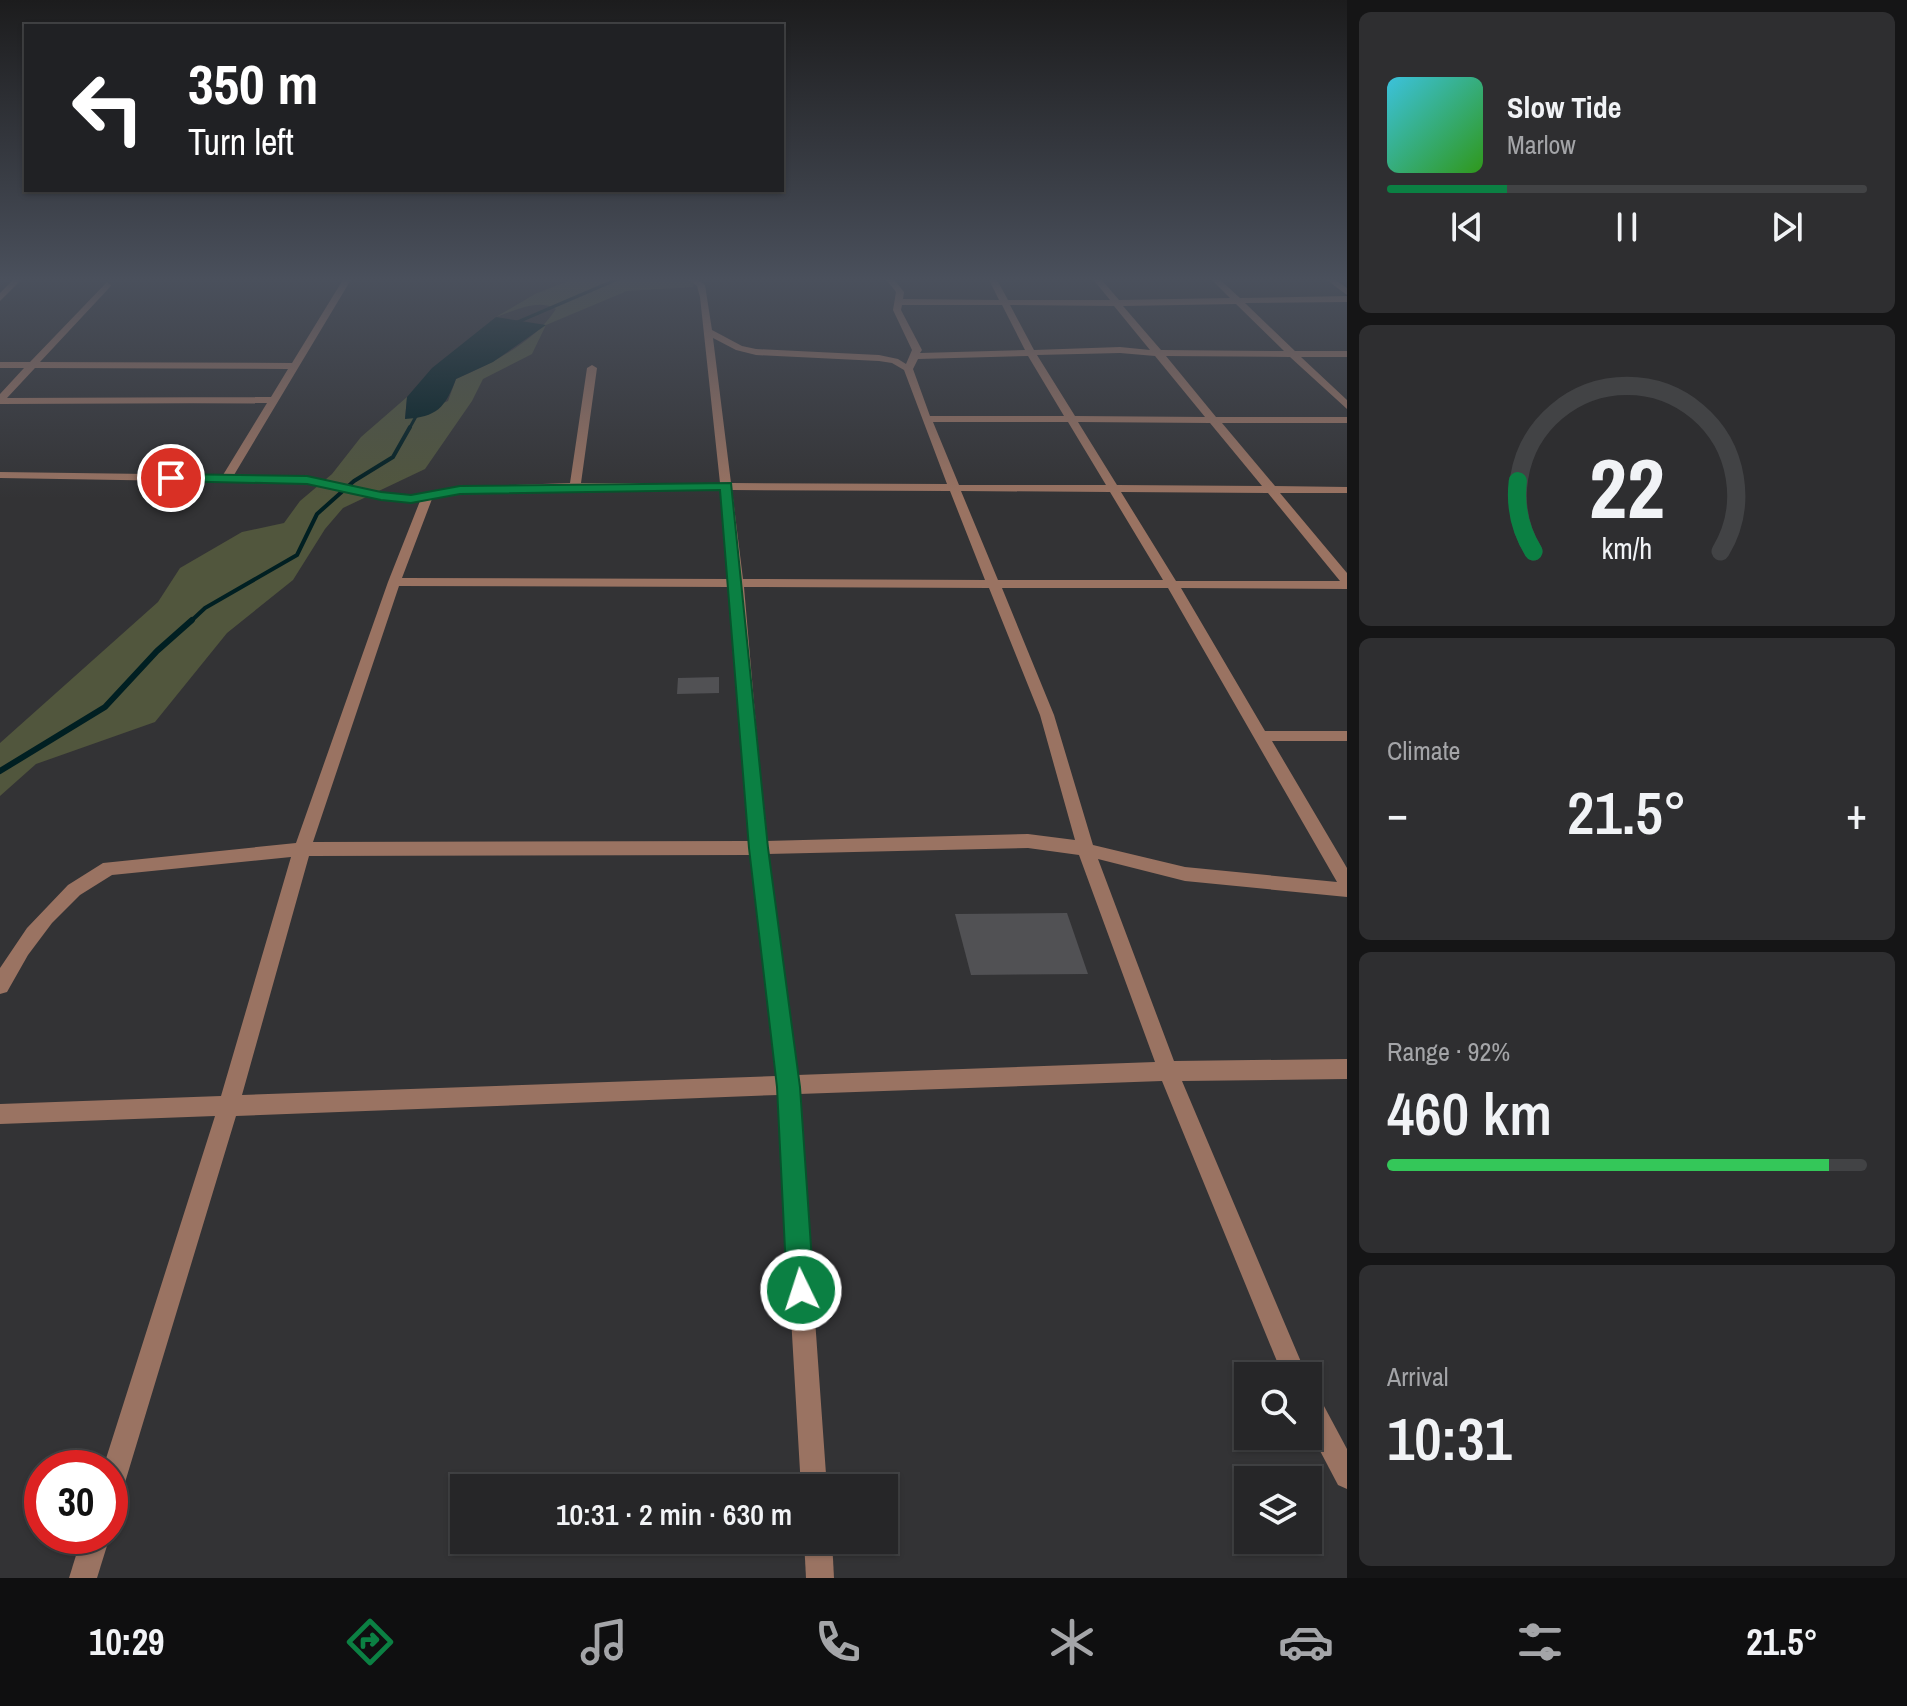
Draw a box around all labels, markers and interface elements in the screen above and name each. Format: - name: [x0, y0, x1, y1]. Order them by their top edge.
- text: 350 m: [188, 46, 318, 121]
- icon: left: [56, 56, 160, 160]
- text: Slow Tide: [1507, 87, 1621, 127]
- text: Turn left: [188, 118, 294, 166]
- text: Marlow: [1507, 127, 1576, 162]
- icon: previous: [1445, 205, 1489, 249]
- icon: pause: [1605, 205, 1649, 249]
- icon: next: [1765, 205, 1809, 249]
- text: 22: [1589, 431, 1665, 543]
- pin: [137, 444, 205, 512]
- icon: arrive: [149, 456, 193, 500]
- text: km/h: [1602, 529, 1652, 568]
- text: Climate: [1387, 733, 1460, 768]
- text: 21.5°: [1567, 772, 1687, 853]
- text: −: [1387, 783, 1408, 843]
- text: +: [1846, 783, 1867, 843]
- text: Range · 92%: [1387, 1034, 1510, 1069]
- text: 460 km: [1387, 1073, 1552, 1154]
- position arrow: [759, 1248, 843, 1332]
- text: Arrival: [1387, 1359, 1449, 1394]
- map controls: [1234, 1362, 1322, 1554]
- button: search: [1234, 1362, 1322, 1450]
- text: 10:31: [1387, 1398, 1512, 1479]
- speed limit sign: 30: [24, 1450, 128, 1554]
- button: layers: [1234, 1466, 1322, 1554]
- text: 10:31 · 2 min · 630 m: [556, 1494, 792, 1534]
- icon: directions: [342, 1614, 398, 1670]
- icon: music: [576, 1614, 632, 1670]
- icon: phone: [810, 1614, 866, 1670]
- icon: climate: [1044, 1614, 1100, 1670]
- icon: car: [1278, 1614, 1334, 1670]
- icon: filters: [1512, 1614, 1568, 1670]
- text: 10:29: [89, 1618, 164, 1666]
- text: 21.5°: [1746, 1618, 1818, 1666]

